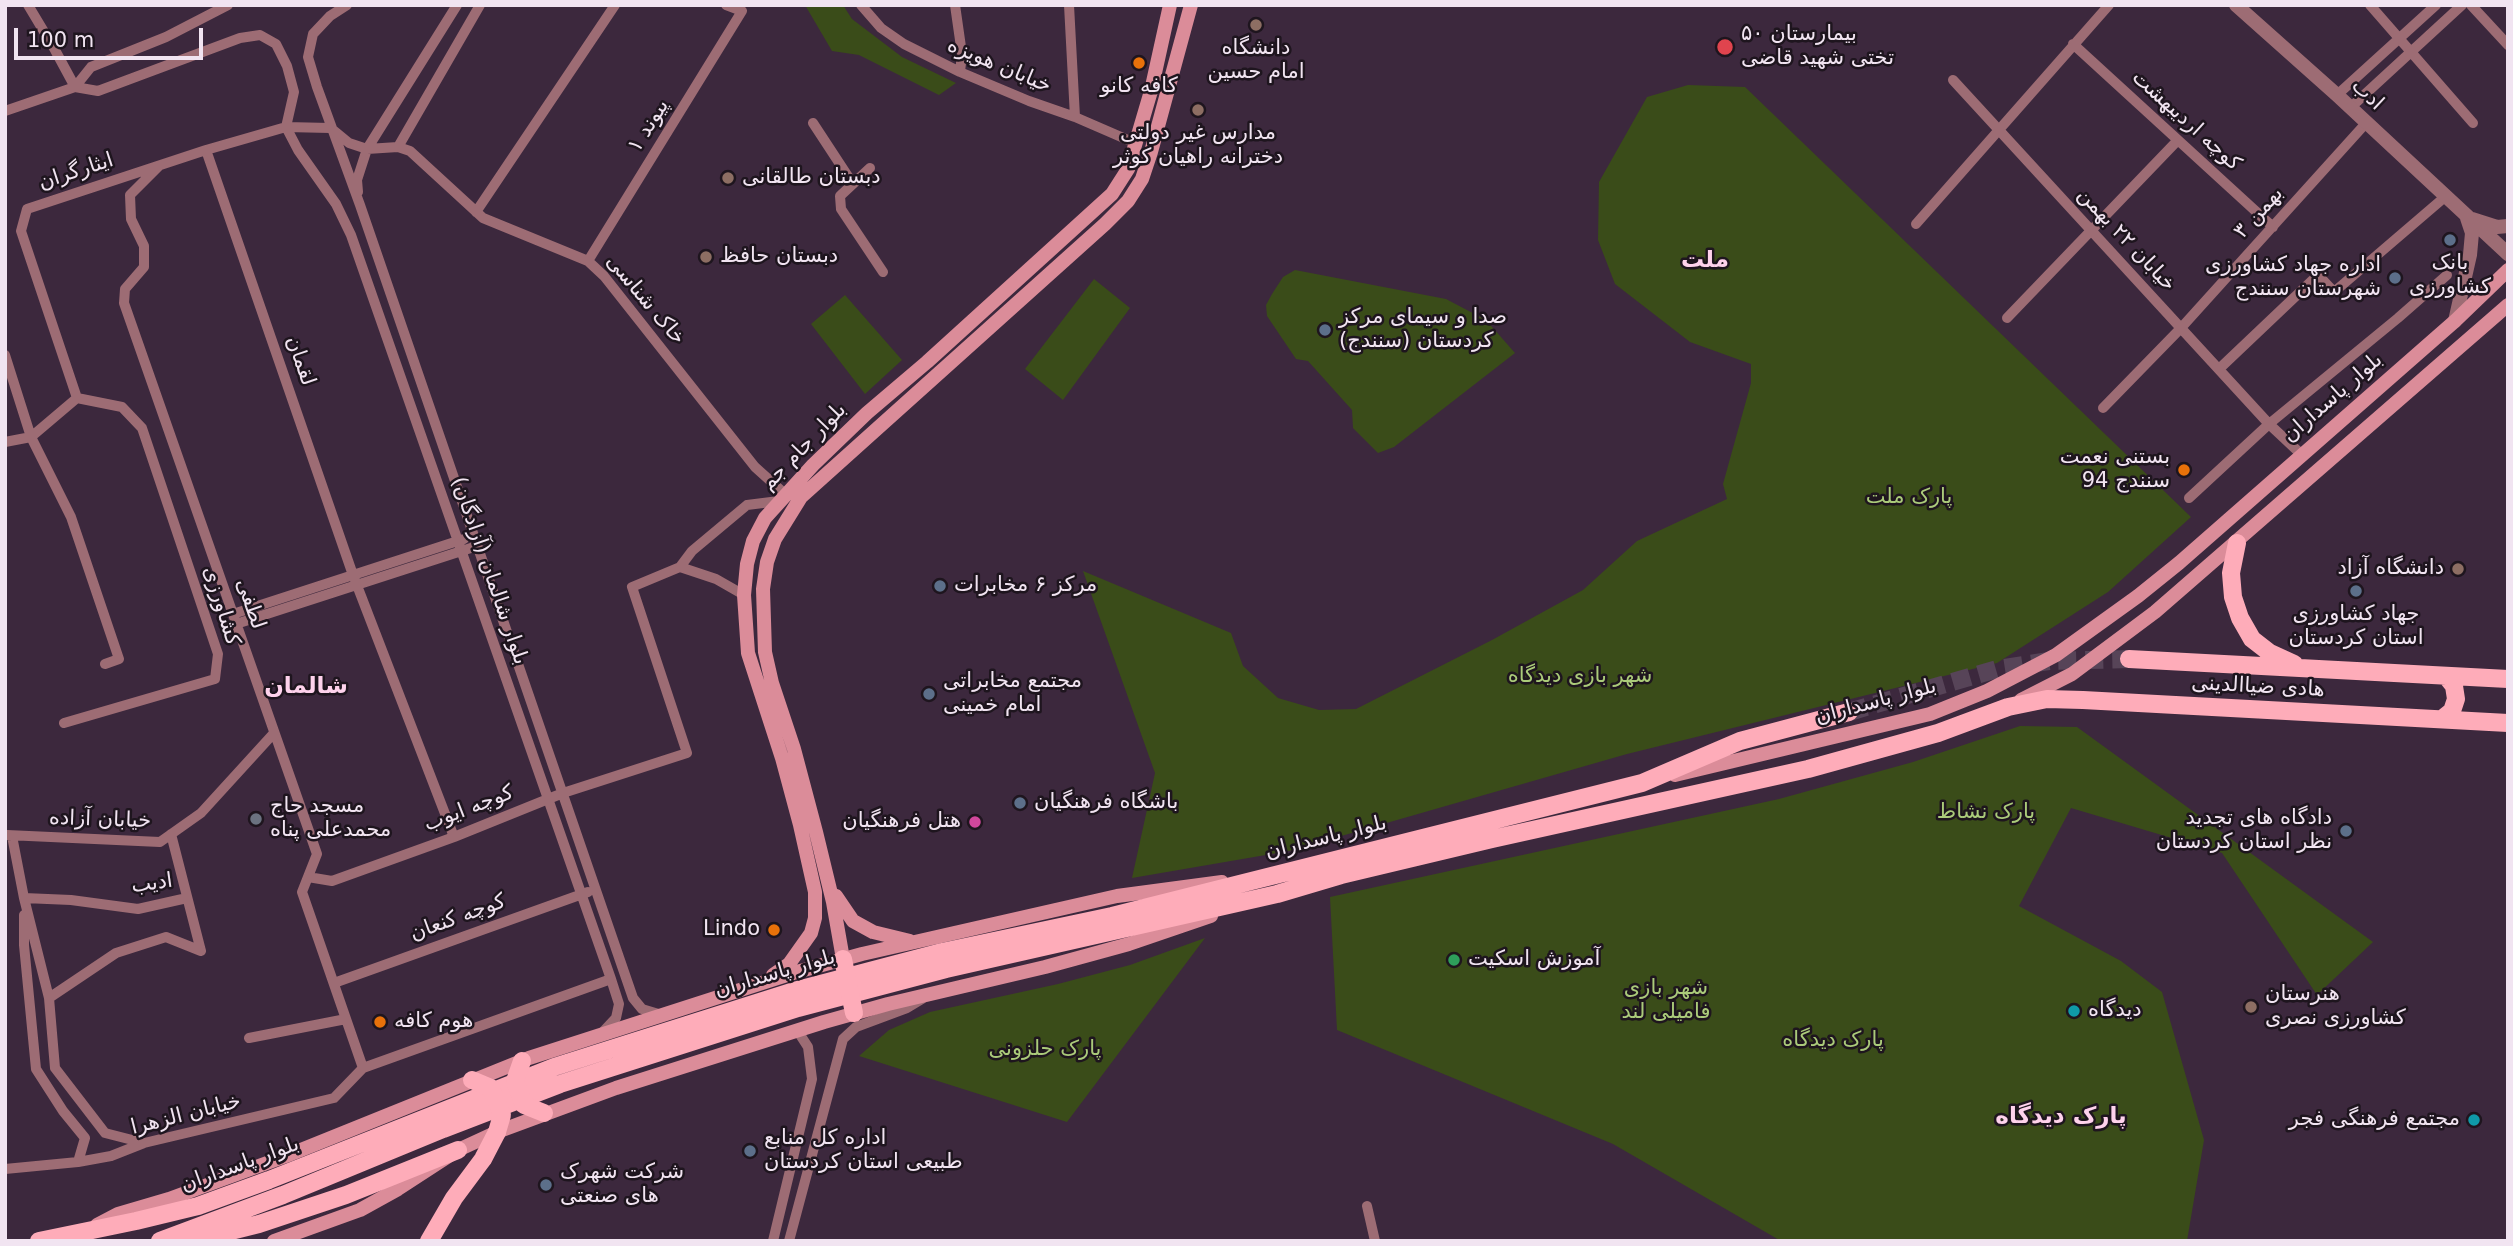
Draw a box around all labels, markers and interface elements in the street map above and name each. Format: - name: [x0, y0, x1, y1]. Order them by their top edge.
- scale bar: [18, 14, 206, 58]
- marker: دانشگاه امام حسین: [1248, 17, 1264, 33]
- place label: بیمارستان ۵۰ تختی شهید قاضی: [1741, 22, 1894, 72]
- text: 100 m: [27, 28, 94, 52]
- street label: خیابان هویزه: [943, 33, 1055, 99]
- place label: دانشگاه امام حسین: [1207, 36, 1305, 86]
- marker: بیمارستان ۵۰ تختی شهید قاضی: [1715, 37, 1735, 57]
- marker: کافه کانو: [1131, 55, 1147, 71]
- street label: کوچه اردیبهشت: [2126, 65, 2246, 177]
- place label: کافه کانو: [1100, 74, 1178, 100]
- street label: ادب: [2346, 74, 2388, 116]
- street label: پیوند ۱: [623, 95, 675, 157]
- marker: مدارس غیر دولتی دخترانه راهیان کوثر: [1190, 102, 1206, 118]
- place label: مدارس غیر دولتی دخترانه راهیان کوثر: [1113, 121, 1283, 171]
- street label: ایثارگران: [35, 148, 117, 196]
- place label: دبستان طالقانی: [742, 165, 881, 191]
- marker: دبستان طالقانی: [720, 170, 736, 186]
- street label: بهمن ۳: [2229, 182, 2289, 244]
- street label: خیابان ۲۲ بهمن: [2071, 183, 2181, 297]
- marker: بانک کشاورزی: [2442, 232, 2458, 248]
- place label: دبستان حافظ: [720, 244, 838, 270]
- district label: ملت: [1681, 247, 1729, 275]
- marker: دبستان حافظ: [698, 249, 714, 265]
- street label: خاک شناسی: [600, 250, 690, 350]
- place label: بانک کشاورزی: [2409, 251, 2491, 301]
- place label: اداره جهاد کشاورزی شهرستان سنندج: [2205, 253, 2381, 303]
- marker: اداره جهاد کشاورزی شهرستان سنندج: [2387, 270, 2403, 286]
- place label: صدا و سیمای مرکز کردستان (سنندج): [1339, 305, 1507, 355]
- marker: صدا و سیمای مرکز کردستان (سنندج): [1317, 322, 1333, 338]
- street label: لقمان: [280, 333, 320, 389]
- street label: بلوار پاسداران: [2278, 348, 2388, 448]
- street label: بلوار جام جم: [756, 398, 852, 496]
- place label: بستنی نعمت سنندج 94: [2060, 445, 2170, 495]
- marker: بستنی نعمت سنندج 94: [2176, 462, 2192, 478]
- street label: بلوار شالمان (آزادگان): [445, 474, 533, 668]
- park label: پارک ملت: [1866, 485, 1952, 511]
- place label: دانشگاه آزاد: [2337, 556, 2444, 582]
- marker: دانشگاه آزاد: [2450, 561, 2466, 577]
- street label: کشاورزی: [197, 563, 245, 649]
- place label: مرکز ۶ مخابرات: [954, 573, 1097, 599]
- street label: لطفی: [230, 575, 270, 633]
- marker: مرکز ۶ مخابرات: [932, 578, 948, 594]
- marker: جهاد کشاورزی استان کردستان: [2348, 583, 2364, 599]
- place label: جهاد کشاورزی استان کردستان: [2289, 602, 2423, 652]
- park label: شهر بازی دیدگاه: [1508, 664, 1652, 690]
- place label: مجتمع مخابراتی امام خمینی: [943, 669, 1082, 719]
- street label: هادی ضیاالدینی: [2191, 671, 2325, 703]
- district label: شالمان: [264, 673, 348, 701]
- street label: بلوار پاسداران: [1813, 674, 1939, 730]
- marker: مجتمع مخابراتی امام خمینی: [921, 686, 937, 702]
- street label: کوچه ایوب: [421, 780, 517, 838]
- place label: باشگاه فرهنگیان: [1034, 790, 1178, 816]
- place label: مسجد حاج محمدعلی پناه: [270, 794, 391, 844]
- marker: باشگاه فرهنگیان: [1012, 795, 1028, 811]
- park label: پارک نشاط: [1937, 800, 2035, 826]
- street label: خیابان آزاده: [48, 806, 152, 834]
- place label: دادگاه های تجدید نظر استان کردستان: [2156, 806, 2332, 856]
- place label: هتل فرهنگیان: [842, 809, 961, 835]
- marker: مسجد حاج محمدعلی پناه: [248, 811, 264, 827]
- street label: بلوار پاسداران: [1263, 811, 1389, 865]
- marker: هتل فرهنگیان: [967, 814, 983, 830]
- marker: دادگاه های تجدید نظر استان کردستان: [2338, 823, 2354, 839]
- street label: ادیب: [130, 869, 174, 899]
- street label: کوچه کنعان: [407, 889, 509, 947]
- place label: Lindo: [703, 917, 760, 943]
- marker: Lindo: [766, 922, 782, 938]
- street label: بلوار پاسداران: [712, 945, 838, 1003]
- place label: آموزش اسکیت: [1468, 947, 1600, 973]
- marker: آموزش اسکیت: [1446, 952, 1462, 968]
- park label: شهر بازی فامیلی لند: [1622, 976, 1710, 1026]
- place label: هنرستان کشاورزی نصری: [2265, 982, 2406, 1032]
- place label: دیدگاه: [2088, 998, 2142, 1024]
- marker: هنرستان کشاورزی نصری: [2243, 999, 2259, 1015]
- marker: دیدگاه: [2066, 1003, 2082, 1019]
- place label: هوم کافه: [394, 1009, 473, 1035]
- marker: هوم کافه: [372, 1014, 388, 1030]
- park label: پارک دیدگاه: [1782, 1028, 1884, 1054]
- park label: پارک حلزونی: [989, 1037, 1101, 1063]
- street label: خیابان الزهرا: [128, 1089, 244, 1141]
- district label: پارک دیدگاه: [1995, 1103, 2127, 1131]
- place label: مجتمع فرهنگی فجر: [2289, 1107, 2460, 1133]
- marker: مجتمع فرهنگی فجر: [2466, 1112, 2482, 1128]
- place label: اداره کل منابع طبیعی استان کردستان: [764, 1126, 963, 1176]
- street label: بلوار پاسداران: [177, 1132, 303, 1198]
- marker: اداره کل منابع طبیعی استان کردستان: [742, 1143, 758, 1159]
- place label: شرکت شهرک های صنعتی: [560, 1160, 684, 1210]
- marker: شرکت شهرک های صنعتی: [538, 1177, 554, 1193]

